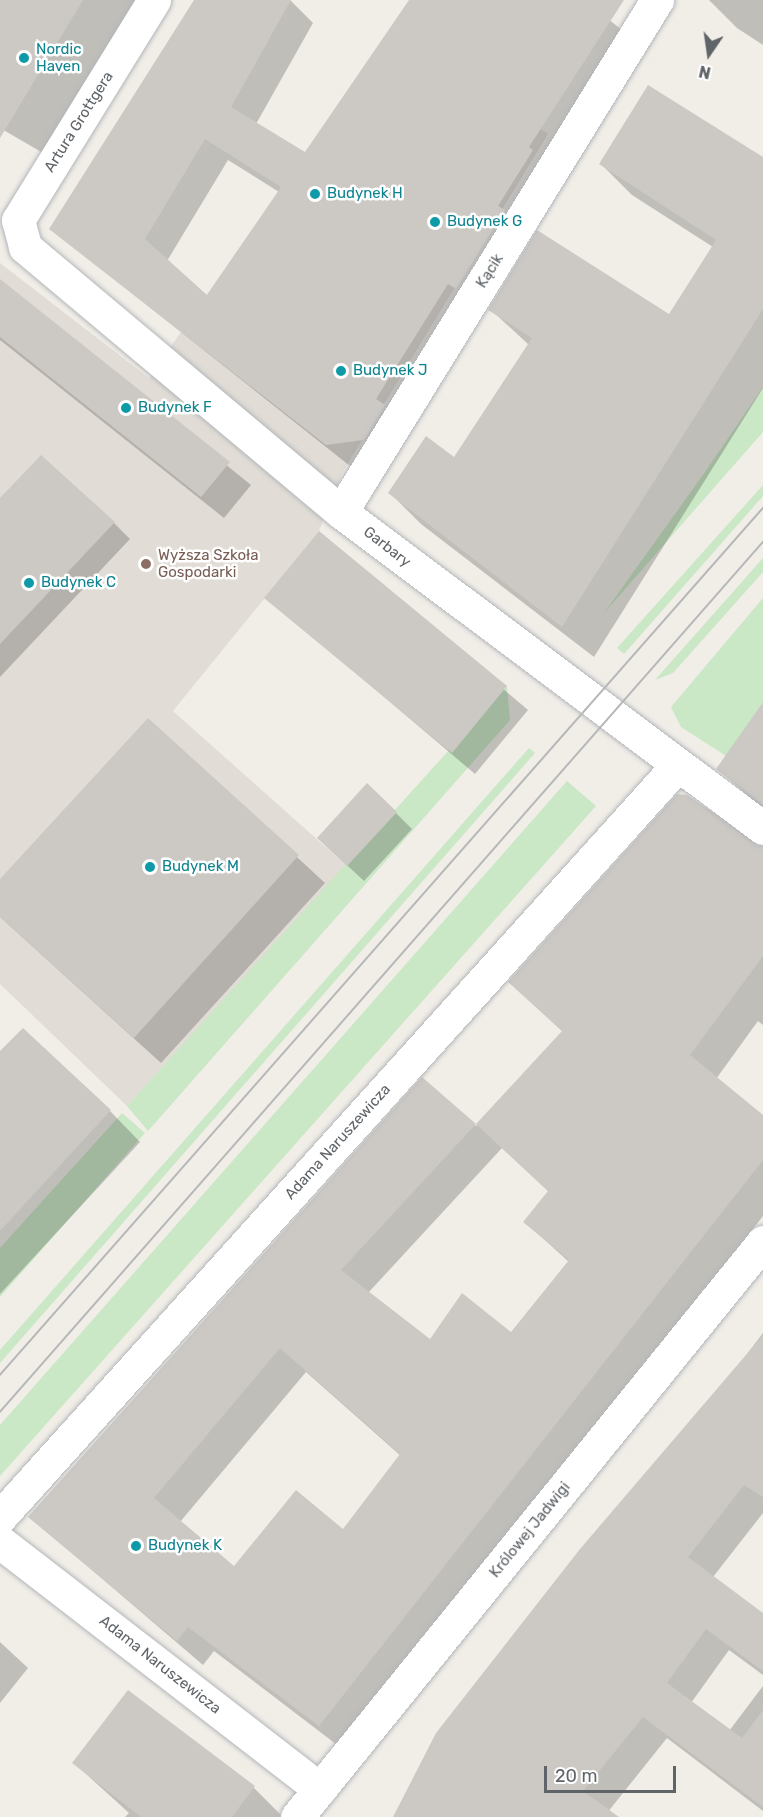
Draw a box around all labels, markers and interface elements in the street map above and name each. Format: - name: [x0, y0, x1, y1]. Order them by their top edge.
- north arrow: [679, 24, 739, 84]
- place label: Nordic Haven: [36, 40, 81, 75]
- marker: Nordic Haven: [17, 51, 31, 65]
- text: N: [697, 61, 713, 83]
- street label: Artura Grottgera: [41, 68, 117, 176]
- place label: Budynek H: [327, 185, 403, 203]
- marker: Budynek H: [308, 187, 322, 201]
- place label: Budynek G: [447, 213, 522, 231]
- marker: Budynek G: [428, 215, 442, 229]
- street label: Kącik: [473, 251, 507, 291]
- place label: Budynek J: [353, 362, 428, 380]
- marker: Budynek J: [334, 364, 348, 378]
- place label: Budynek F: [138, 399, 212, 417]
- marker: Budynek F: [119, 401, 133, 415]
- street label: Garbary: [360, 523, 414, 571]
- place label: Wyższa Szkoła Gospodarki: [158, 546, 259, 581]
- marker: Wyższa Szkoła Gospodarki: [139, 557, 153, 571]
- place label: Budynek C: [41, 574, 116, 592]
- marker: Budynek C: [22, 576, 36, 590]
- place label: Budynek M: [162, 858, 239, 876]
- marker: Budynek M: [143, 860, 157, 874]
- street label: Adama Naruszewicza: [281, 1081, 395, 1203]
- street label: Królowej Jadwigi: [486, 1479, 574, 1581]
- place label: Budynek K: [148, 1537, 222, 1555]
- marker: Budynek K: [129, 1539, 143, 1553]
- street label: Adama Naruszewicza: [96, 1612, 224, 1718]
- scale bar: [547, 1754, 679, 1792]
- text: 20 m: [555, 1765, 597, 1787]

